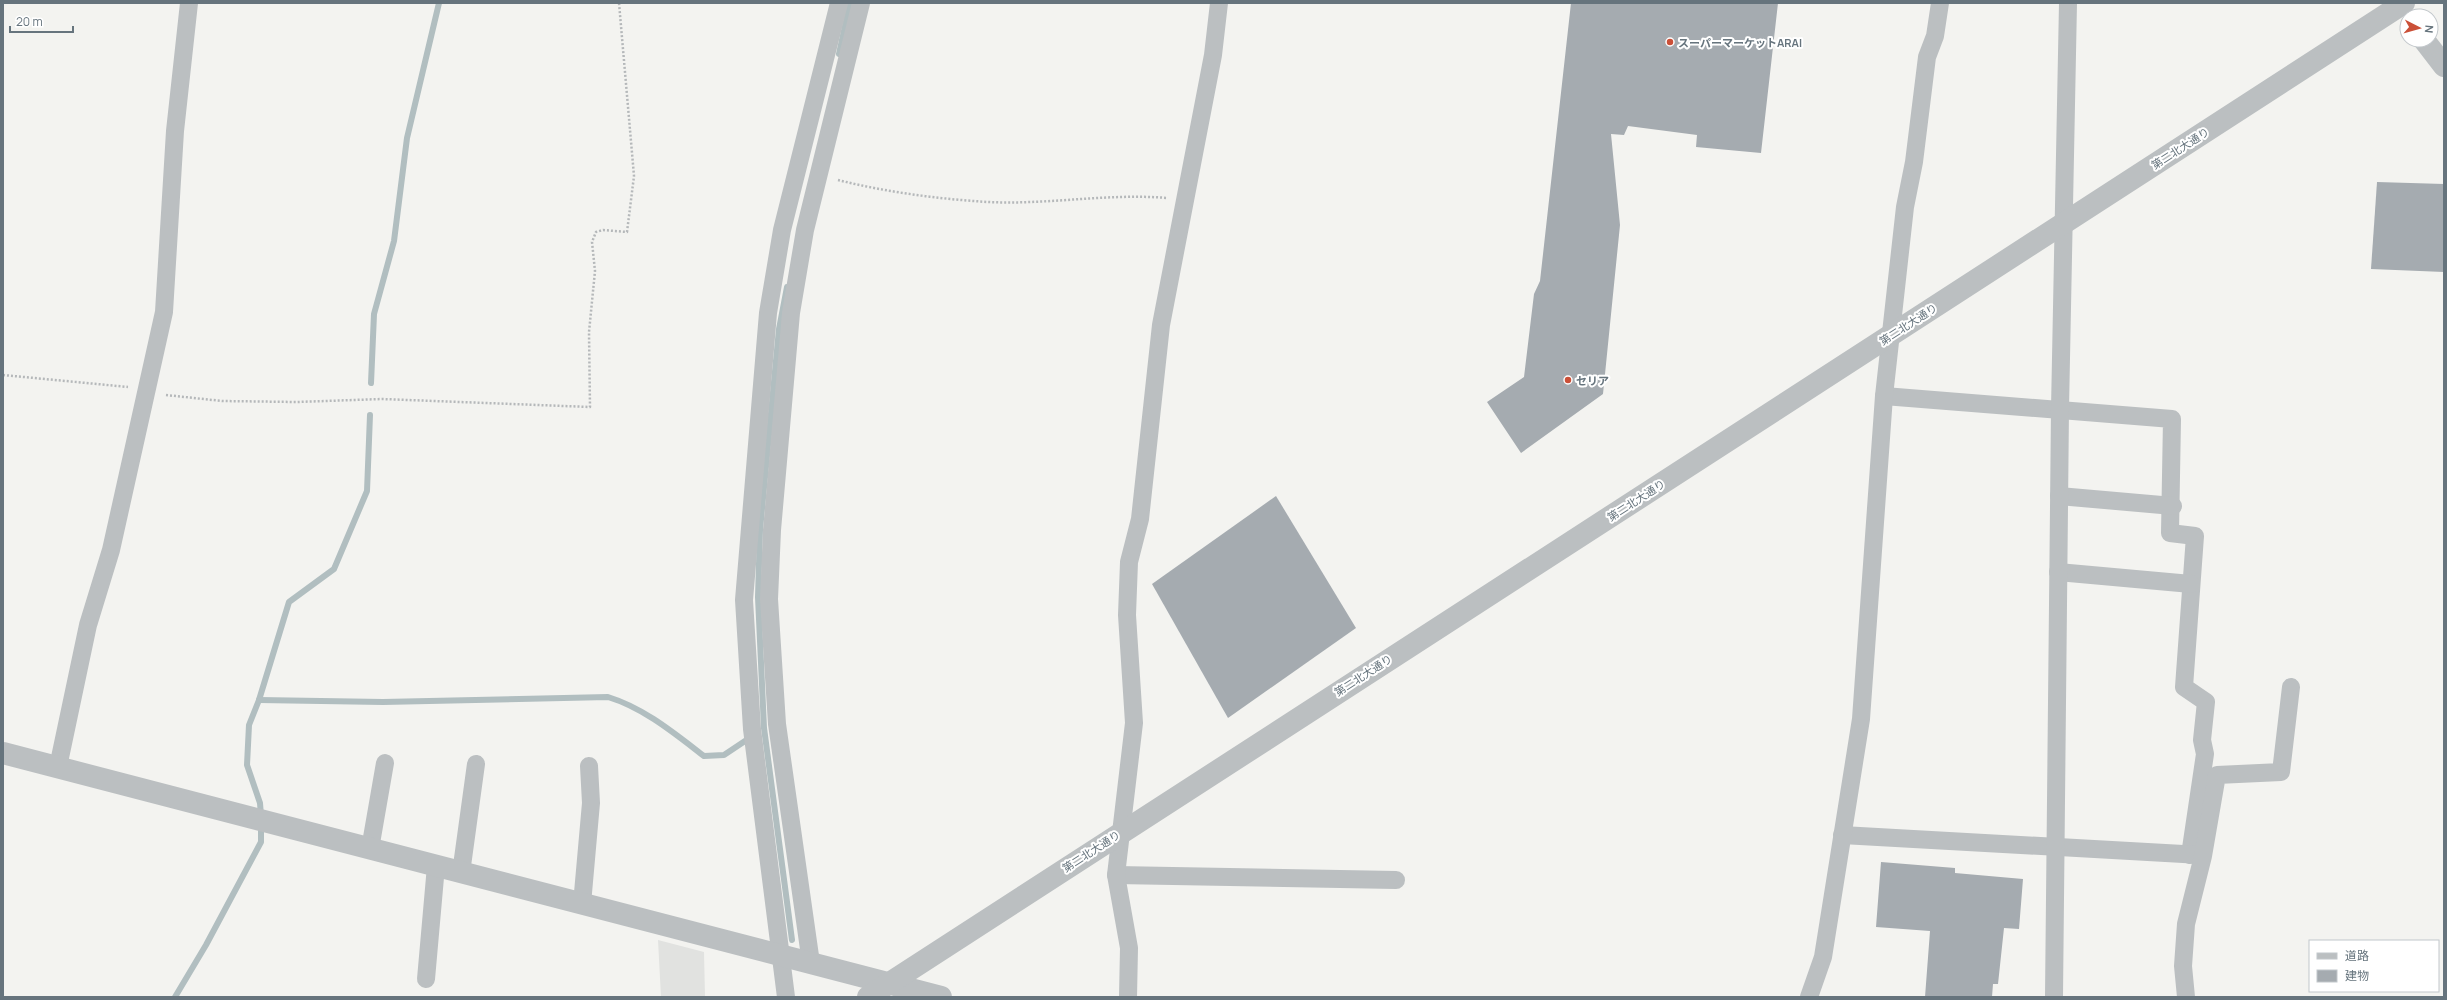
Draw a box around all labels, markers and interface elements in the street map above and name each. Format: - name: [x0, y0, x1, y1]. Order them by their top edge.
- scale bar: [10, 8, 73, 34]
- north arrow: [2399, 8, 2439, 48]
- text: 20 m: [16, 13, 43, 30]
- text: N: [2422, 24, 2437, 34]
- place label: スーパーマーケットARAI: [1678, 35, 1802, 50]
- marker: スーパーマーケットARAI: [1665, 37, 1675, 47]
- street label: 第二北大通り: [2148, 124, 2212, 172]
- street label: 第二北大通り: [1876, 300, 1940, 348]
- place label: セリア: [1576, 373, 1609, 388]
- marker: セリア: [1563, 375, 1573, 385]
- street label: 第二北大通り: [1604, 476, 1668, 524]
- street label: 第二北大通り: [1331, 651, 1395, 699]
- street label: 第二北大通り: [1059, 827, 1123, 875]
- legend: [2309, 940, 2439, 992]
- text: 道路: [2345, 947, 2369, 964]
- text: 建物: [2345, 967, 2369, 984]

